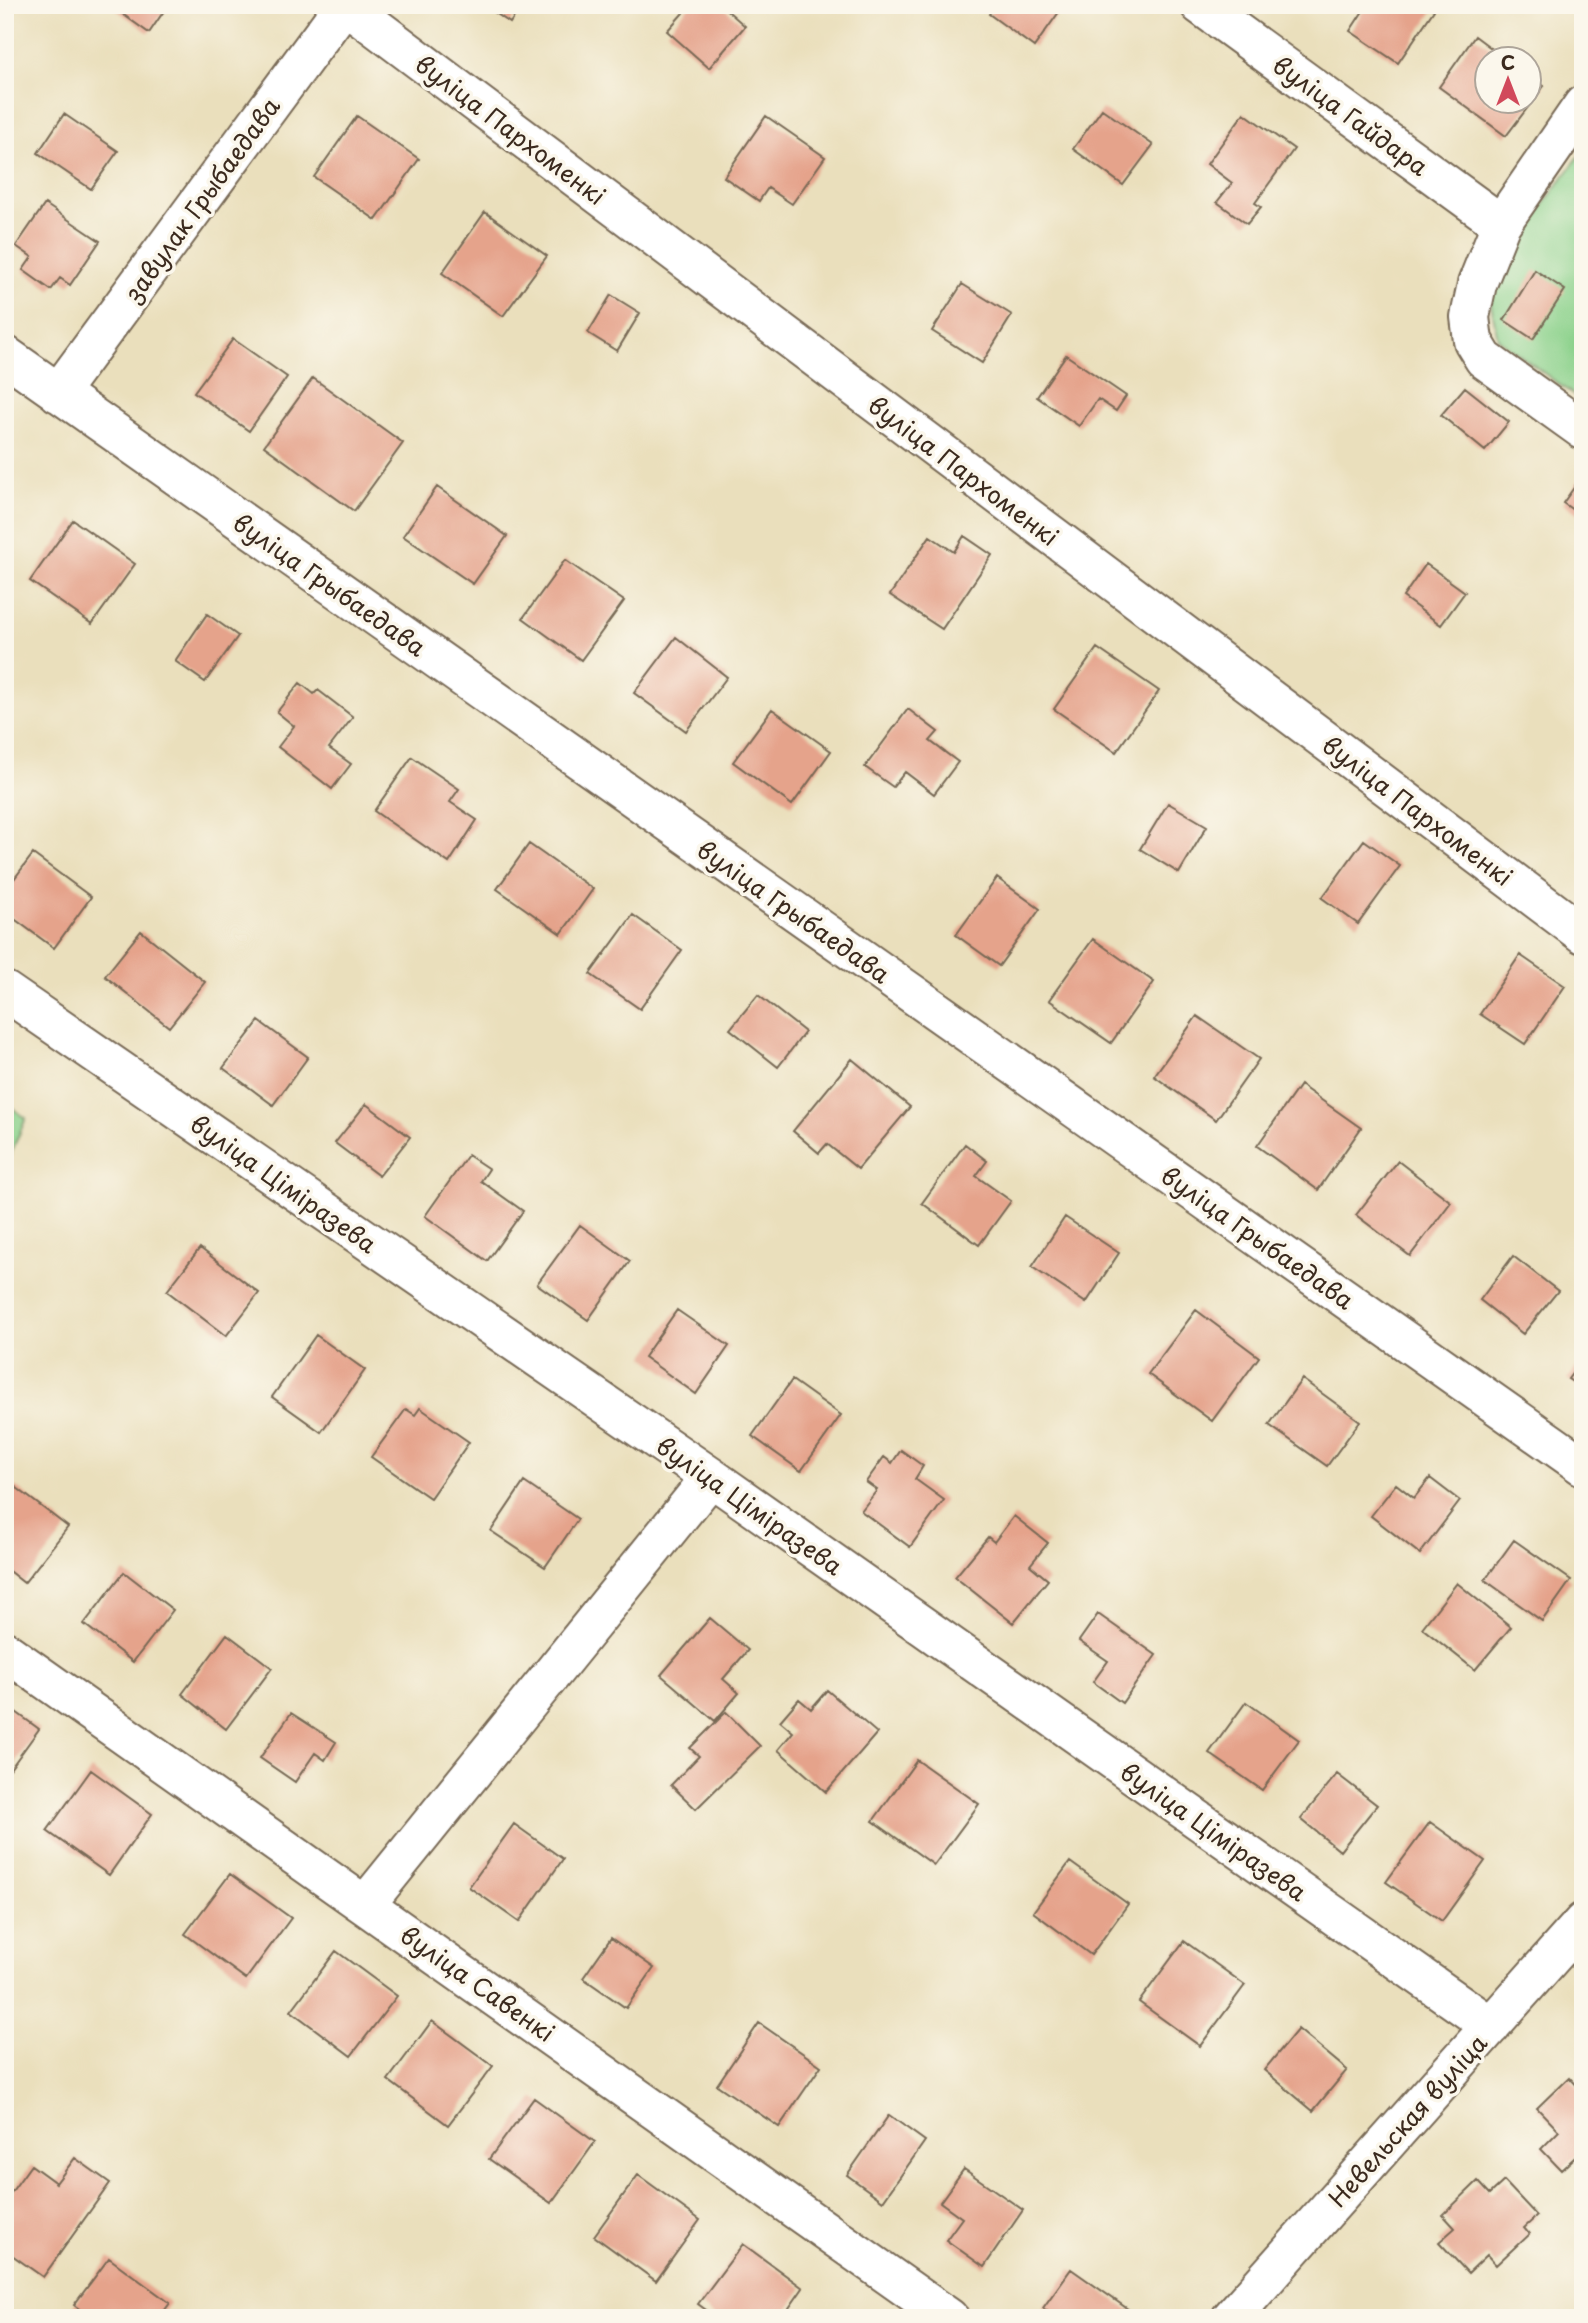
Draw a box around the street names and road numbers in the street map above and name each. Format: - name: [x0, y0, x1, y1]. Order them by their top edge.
- street label: вуліца Пархоменкі: [408, 45, 614, 213]
- street label: вуліца Гайдара: [1266, 46, 1436, 184]
- street label: завулак Грыбаедава: [114, 89, 287, 309]
- street label: вуліца Пархоменкі: [861, 386, 1067, 554]
- street label: вуліца Грыбаедава: [226, 504, 434, 664]
- street label: вуліца Пархоменкі: [1315, 726, 1521, 894]
- street label: вуліца Грыбаедава: [690, 831, 898, 991]
- street label: вуліца Ціміразева: [183, 1105, 385, 1261]
- street label: вуліца Грыбаедава: [1154, 1157, 1362, 1317]
- street label: вуліца Ціміразева: [649, 1427, 851, 1583]
- street label: вуліца Ціміразева: [1113, 1753, 1315, 1909]
- street label: вуліца Савенкі: [393, 1916, 563, 2050]
- street label: Невельская вуліца: [1319, 2025, 1495, 2215]

